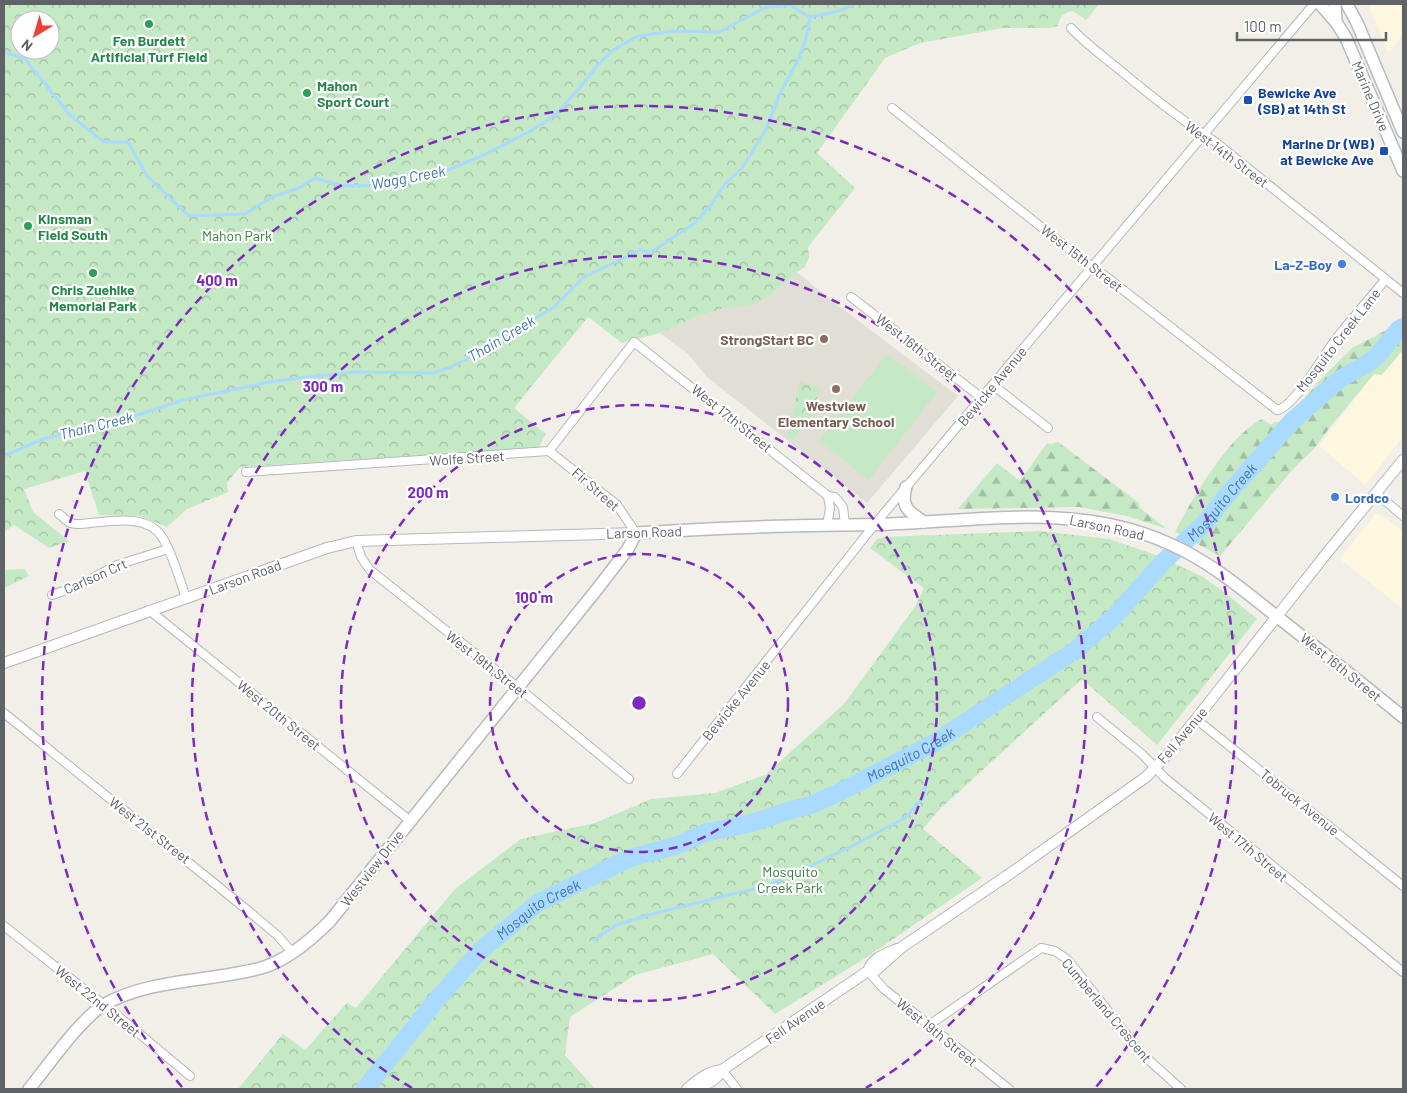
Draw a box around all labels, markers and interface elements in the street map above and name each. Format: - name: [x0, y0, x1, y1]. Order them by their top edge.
- north arrow: [10, 10, 60, 60]
- scale bar: [1237, 10, 1386, 42]
- text: 100 m: [1244, 17, 1282, 35]
- marker: Fen Burdett Artificial Turf Field: [143, 18, 155, 30]
- place label: Fen Burdett Artificial Turf Field: [91, 32, 207, 65]
- text: N: [18, 36, 36, 55]
- street label: Marine Drive: [1349, 58, 1393, 134]
- place label: Mahon Sport Court: [317, 77, 389, 110]
- place label: Bewicke Ave (SB) at 14th St: [1257, 84, 1346, 117]
- marker: Mahon Sport Court: [301, 87, 313, 99]
- marker: Bewicke Ave (SB) at 14th St: [1242, 94, 1254, 106]
- street label: West 14th Street: [1182, 117, 1272, 191]
- place label: Marine Dr (WB) at Bewicke Ave: [1280, 135, 1374, 168]
- marker: Marine Dr (WB) at Bewicke Ave: [1378, 145, 1390, 157]
- water label: Wagg Creek: [369, 161, 447, 193]
- place label: Kinsman Field South: [38, 210, 108, 243]
- marker: Kinsman Field South: [22, 220, 34, 232]
- street label: West 15th Street: [1038, 221, 1126, 295]
- park label: Mahon Park: [202, 227, 272, 244]
- place label: La-Z-Boy: [1274, 256, 1332, 273]
- marker: La-Z-Boy: [1336, 258, 1348, 270]
- marker: Chris Zuehlke Memorial Park: [87, 267, 99, 279]
- text: 400 m: [196, 271, 238, 289]
- place label: Chris Zuehlke Memorial Park: [49, 281, 138, 314]
- street label: Mosquito Creek Lane: [1292, 285, 1384, 395]
- street label: West 16th Street: [873, 310, 961, 384]
- water label: Thain Creek: [464, 311, 539, 365]
- place label: StrongStart BC: [720, 331, 814, 348]
- marker: StrongStart BC: [818, 333, 830, 345]
- street label: Bewicke Avenue: [954, 343, 1030, 429]
- text: 300 m: [303, 377, 343, 395]
- street label: West 17th Street: [688, 380, 776, 456]
- marker: Westview Elementary School: [830, 383, 842, 395]
- place label: Westview Elementary School: [778, 397, 894, 430]
- water label: Thain Creek: [57, 407, 135, 443]
- street label: Wolfe Street: [429, 447, 505, 469]
- water label: Mosquito Creek: [1183, 458, 1261, 545]
- street label: Fir Street: [569, 464, 623, 514]
- text: 200 m: [407, 483, 449, 501]
- place label: Lordco: [1345, 489, 1389, 506]
- marker: Lordco: [1329, 491, 1341, 503]
- street label: Larson Road: [1068, 511, 1146, 543]
- street label: Larson Road: [606, 522, 682, 542]
- street label: Carlson Crt: [61, 555, 129, 597]
- street label: Larson Road: [206, 556, 284, 598]
- text: 100 m: [515, 588, 553, 606]
- street label: West 19th Street: [443, 627, 531, 701]
- street label: West 16th Street: [1297, 629, 1385, 705]
- street label: Bewicke Avenue: [698, 656, 774, 744]
- street label: West 20th Street: [234, 676, 324, 754]
- centre of rings: [630, 694, 648, 712]
- street label: Fell Avenue: [1153, 703, 1211, 767]
- water label: Mosquito Creek: [863, 723, 958, 786]
- street label: Tobruck Avenue: [1257, 765, 1343, 839]
- street label: West 21st Street: [106, 793, 194, 867]
- street label: West 17th Street: [1205, 809, 1291, 885]
- street label: Westview Drive: [337, 826, 407, 910]
- park label: Mosquito Creek Park: [757, 863, 823, 896]
- water label: Mosquito Creek: [492, 874, 584, 943]
- street label: Cumberland Crescent: [1058, 954, 1156, 1066]
- street label: West 22nd Street: [52, 961, 144, 1041]
- street label: West 19th Street: [893, 994, 981, 1070]
- street label: Fell Avenue: [762, 995, 828, 1047]

